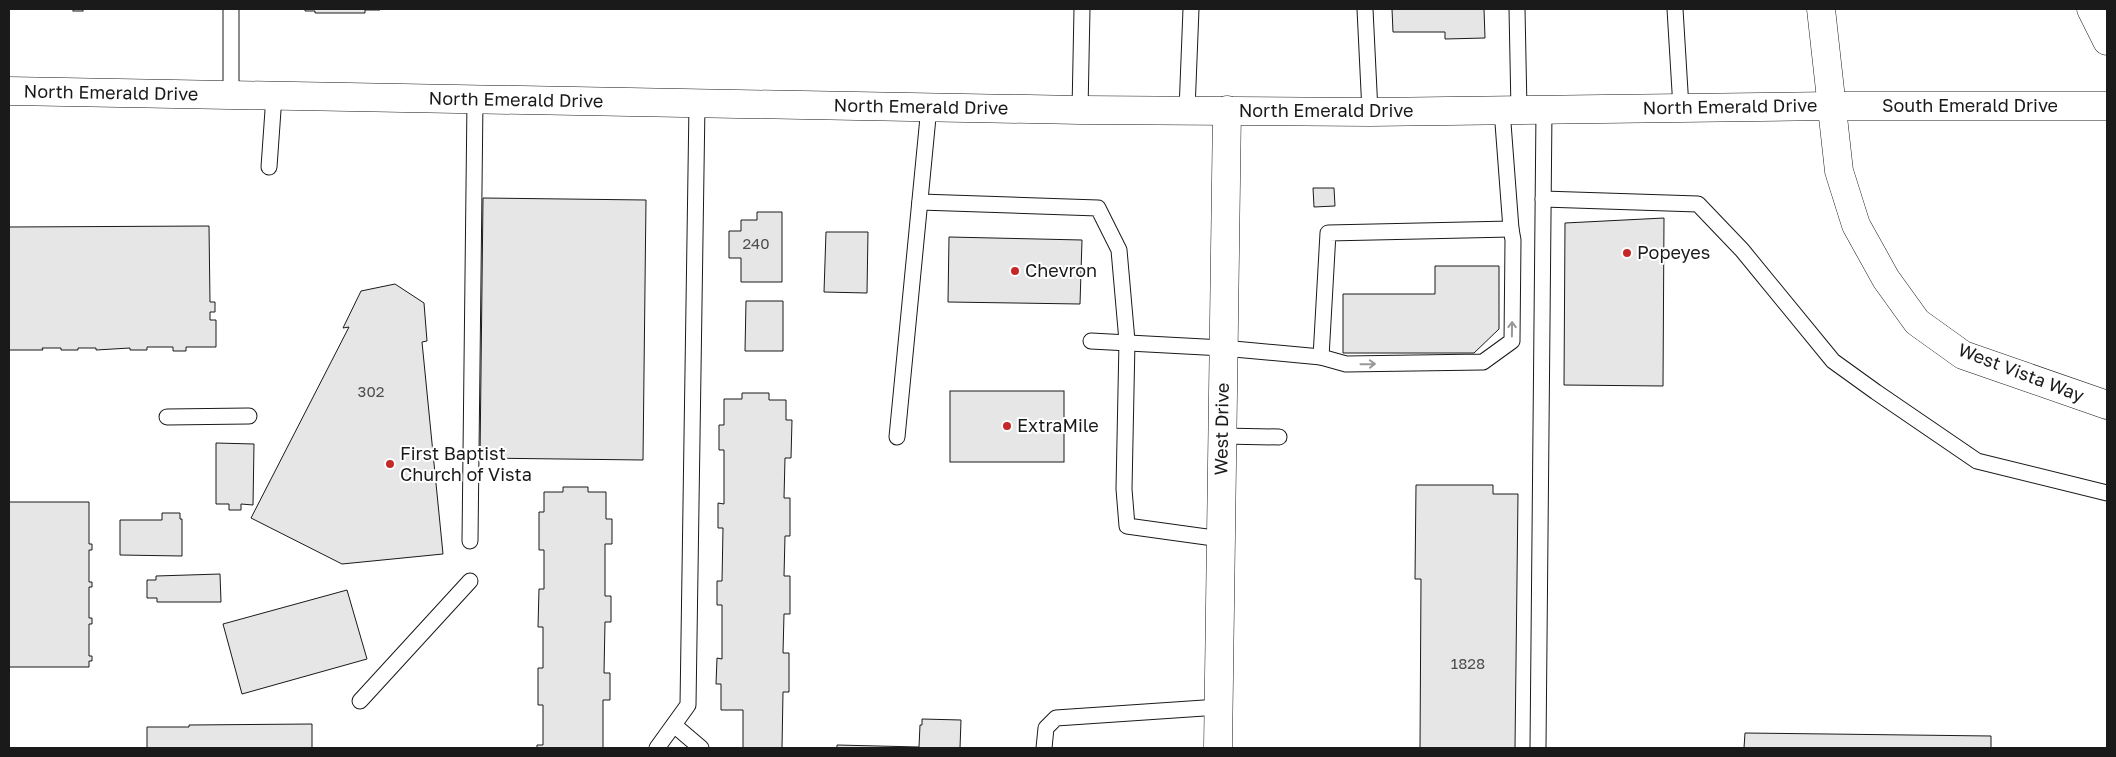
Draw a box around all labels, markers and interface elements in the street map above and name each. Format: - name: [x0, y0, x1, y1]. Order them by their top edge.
- street label: North Emerald Drive: [23, 79, 199, 105]
- street label: North Emerald Drive: [428, 86, 604, 112]
- street label: North Emerald Drive: [833, 93, 1009, 119]
- street label: North Emerald Drive: [1642, 93, 1818, 119]
- street label: South Emerald Drive: [1882, 94, 2058, 116]
- street label: North Emerald Drive: [1239, 99, 1413, 121]
- house number: 240: [742, 234, 770, 252]
- place label: Popeyes: [1637, 241, 1710, 263]
- marker: Popeyes: [1621, 247, 1633, 259]
- place label: Chevron: [1025, 259, 1097, 281]
- marker: Chevron: [1009, 265, 1021, 277]
- one-way arrow: [1507, 321, 1517, 338]
- street label: West Vista Way: [1955, 338, 2087, 406]
- one-way arrow: [1360, 359, 1376, 369]
- house number: 302: [358, 382, 384, 400]
- street label: West Drive: [1209, 382, 1233, 476]
- place label: ExtraMile: [1017, 414, 1099, 436]
- marker: ExtraMile: [1001, 420, 1013, 432]
- place label: First Baptist Church of Vista: [400, 442, 532, 485]
- marker: First Baptist Church of Vista: [384, 458, 396, 470]
- house number: 1828: [1451, 654, 1485, 672]

